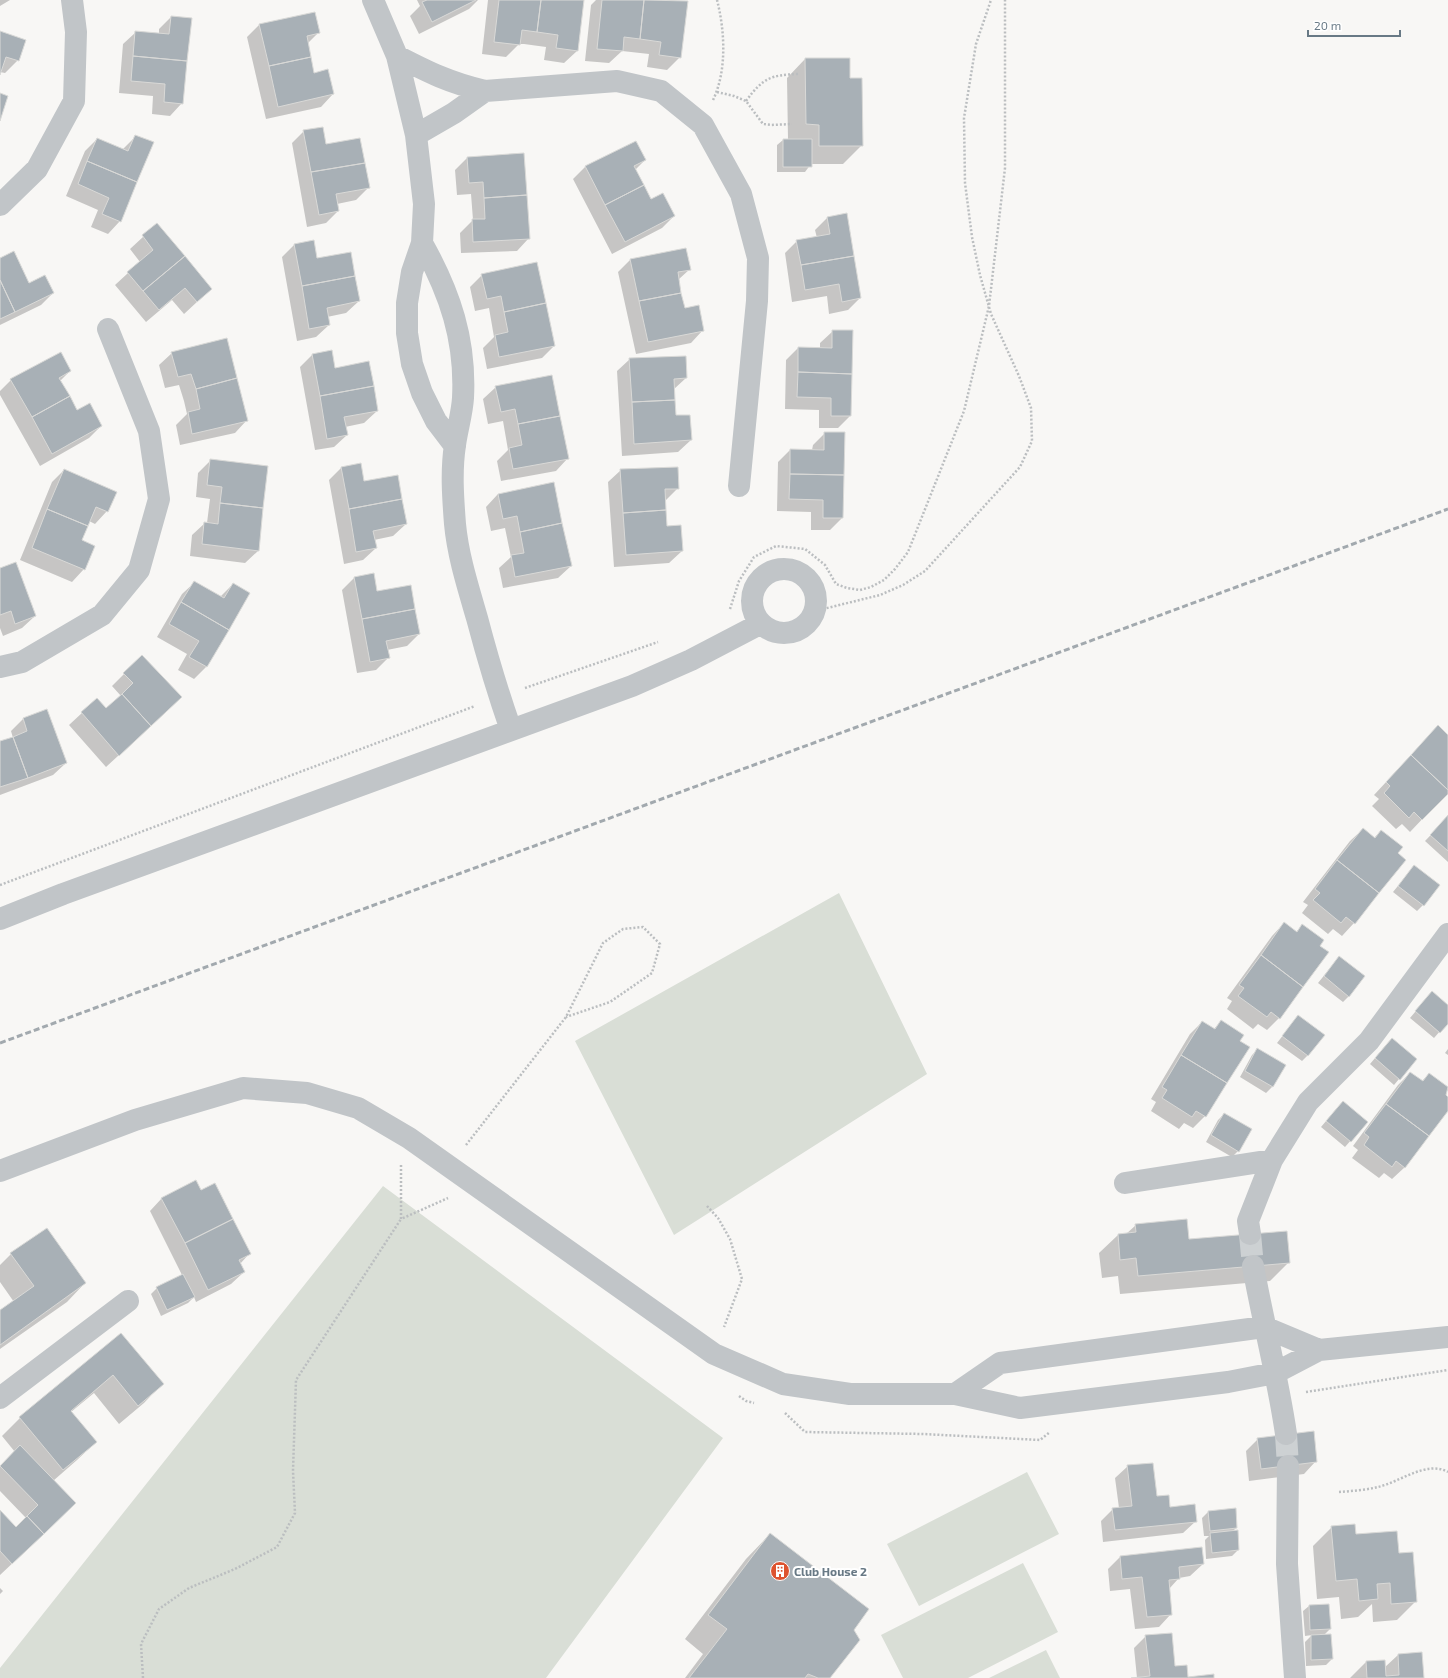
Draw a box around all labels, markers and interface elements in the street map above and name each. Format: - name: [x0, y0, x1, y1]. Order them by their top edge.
- scale bar: [1308, 12, 1400, 38]
- text: 20 m: [1314, 18, 1341, 32]
- building icon: Club House 2: [769, 1560, 791, 1582]
- place label: Club House 2: [794, 1564, 867, 1578]

